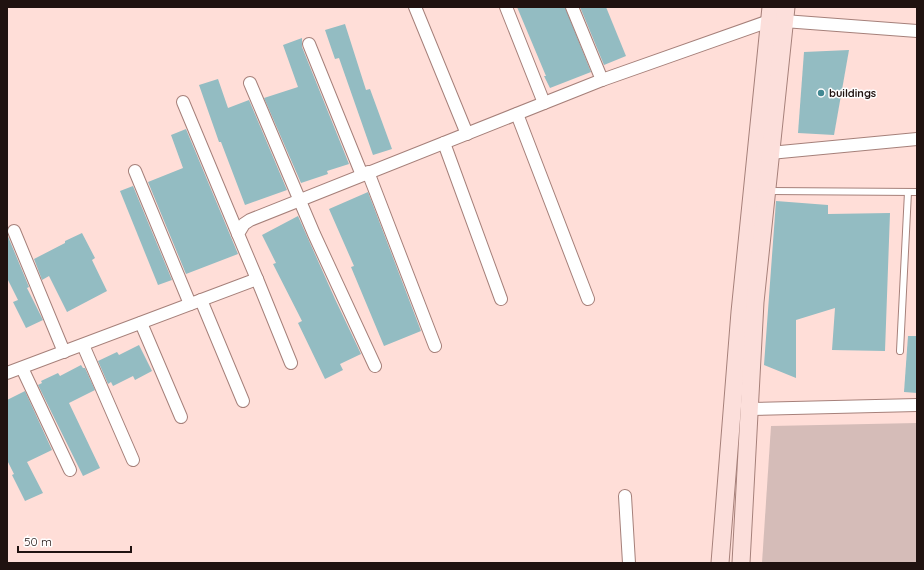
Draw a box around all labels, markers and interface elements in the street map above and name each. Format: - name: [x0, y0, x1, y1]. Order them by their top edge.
- place label: buildings: [829, 86, 876, 100]
- marker: buildings: [816, 88, 826, 98]
- scale bar: [18, 528, 131, 554]
- text: 50 m: [24, 534, 52, 549]

